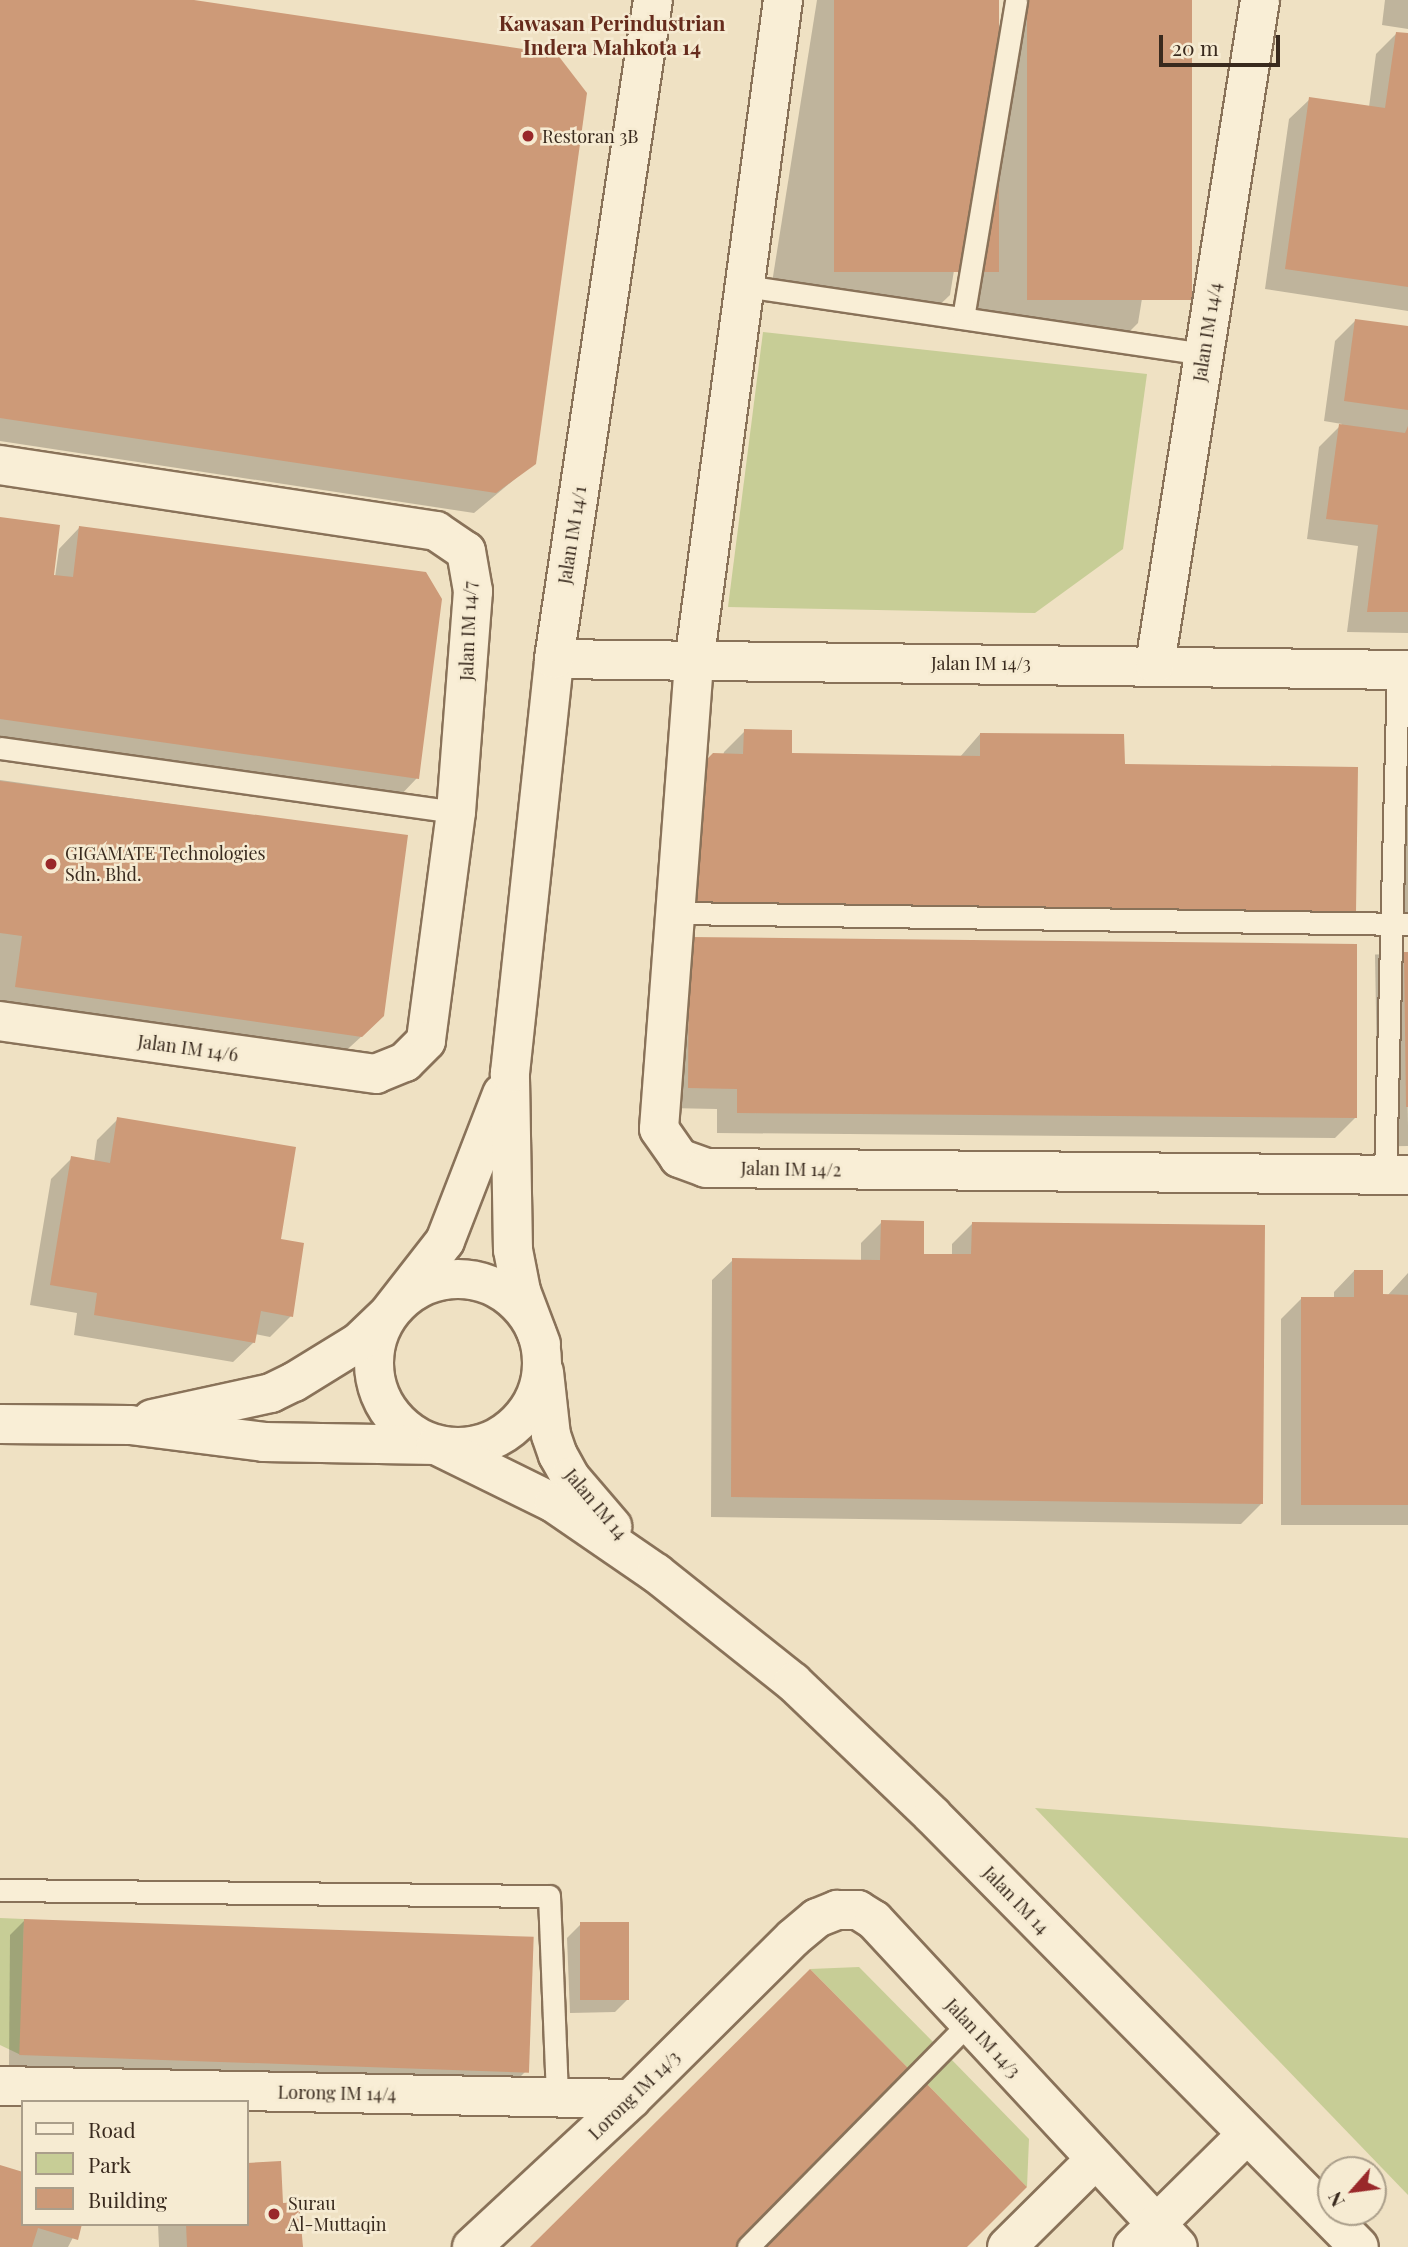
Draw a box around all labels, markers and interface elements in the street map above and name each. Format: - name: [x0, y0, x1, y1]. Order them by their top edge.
- district label: Kawasan Perindustrian Indera Mahkota 14: [499, 9, 725, 59]
- scale bar: [1163, 21, 1284, 65]
- text: 20 m: [1172, 33, 1219, 61]
- place label: Restoran 3B: [542, 125, 639, 147]
- marker: Restoran 3B: [520, 128, 536, 144]
- street label: Jalan IM 14/4: [1189, 281, 1225, 383]
- street label: Jalan IM 14/1: [554, 484, 590, 586]
- street label: Jalan IM 14/7: [455, 581, 481, 681]
- street label: Jalan IM 14/3: [931, 652, 1031, 674]
- place label: GIGAMATE Technologies Sdn. Bhd.: [65, 843, 266, 886]
- marker: GIGAMATE Technologies Sdn. Bhd.: [43, 856, 59, 872]
- street label: Jalan IM 14/6: [136, 1030, 240, 1066]
- street label: Jalan IM 14/2: [741, 1157, 841, 1181]
- street label: Jalan IM 14: [560, 1464, 632, 1544]
- street label: Jalan IM 14: [979, 1862, 1053, 1938]
- street label: Jalan IM 14/3: [941, 1994, 1025, 2082]
- street label: Lorong IM 14/3: [584, 2046, 684, 2144]
- street label: Lorong IM 14/4: [277, 2081, 397, 2105]
- legend: [21, 2100, 248, 2226]
- text: Road: [88, 2115, 136, 2143]
- text: Park: [88, 2150, 131, 2178]
- north arrow: [1317, 2156, 1387, 2226]
- text: Building: [88, 2185, 167, 2213]
- text: N: [1321, 2188, 1350, 2212]
- place label: Surau Al-Muttaqin: [288, 2193, 387, 2236]
- marker: Surau Al-Muttaqin: [266, 2206, 282, 2222]

